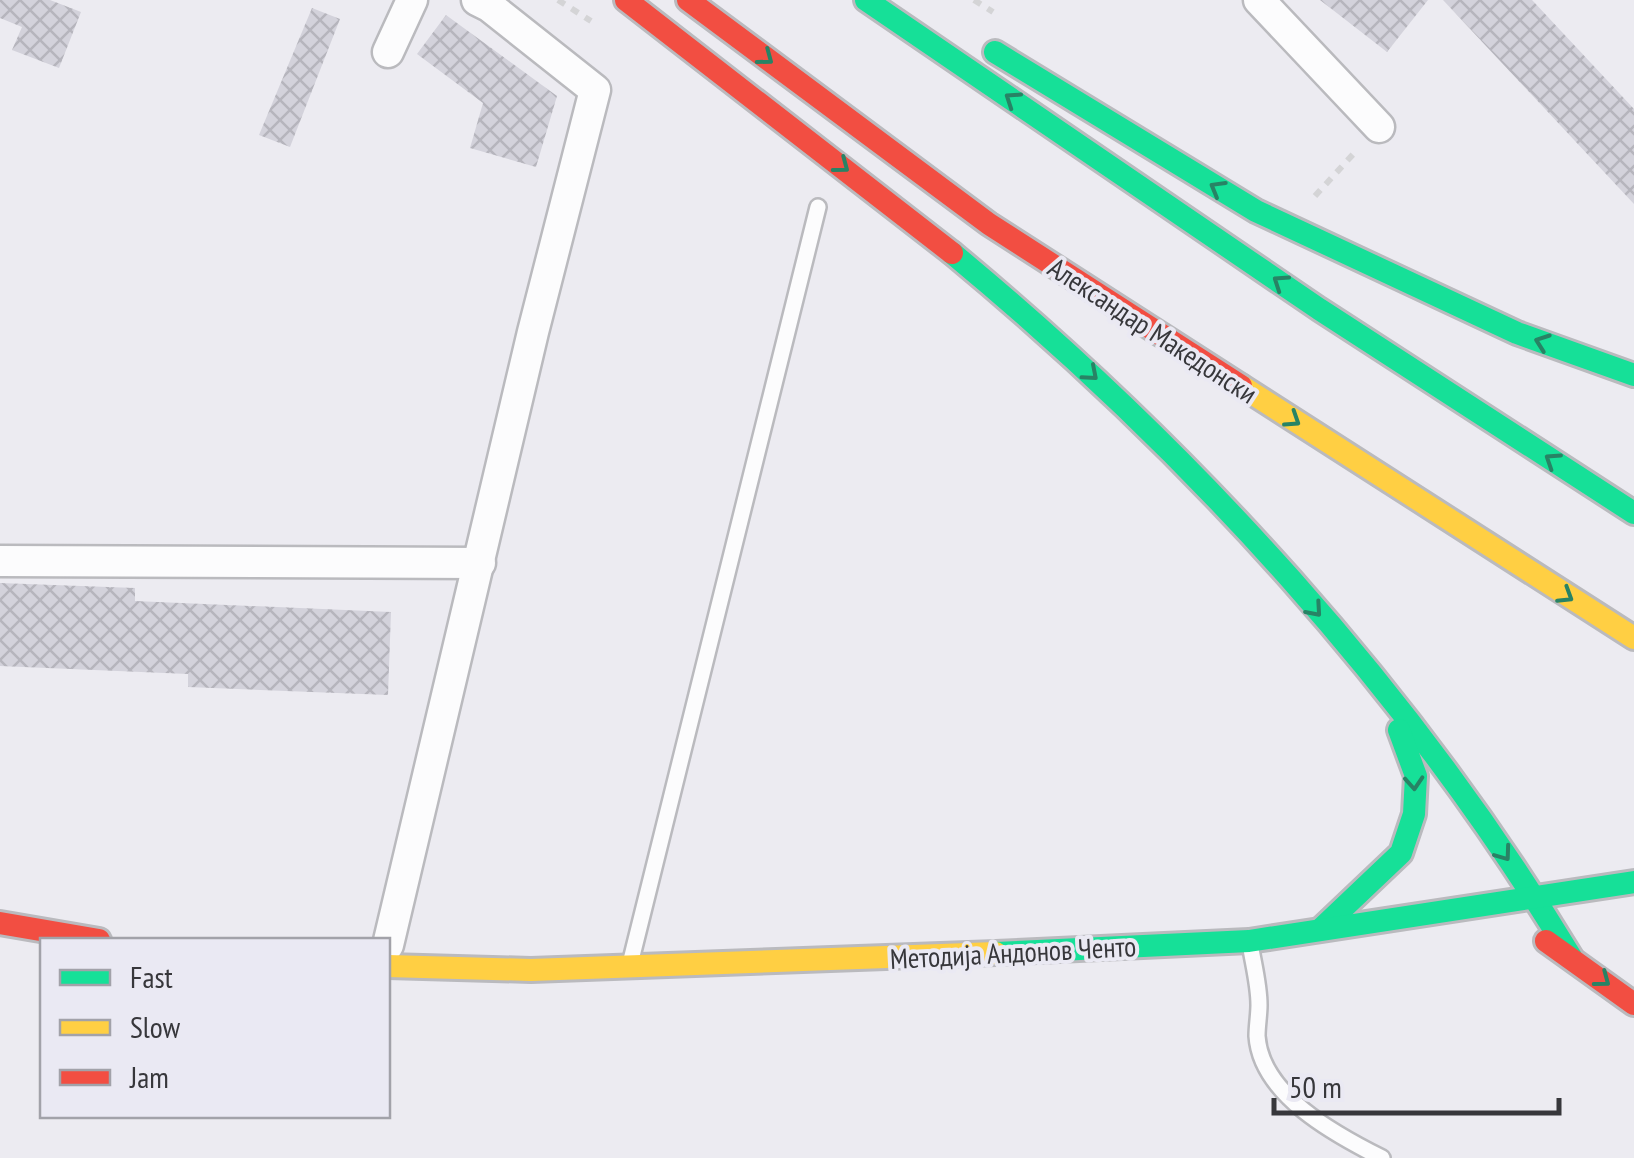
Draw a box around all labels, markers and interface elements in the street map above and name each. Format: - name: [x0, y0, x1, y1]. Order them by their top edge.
- one-way arrow: [755, 47, 773, 64]
- one-way arrow: [1004, 93, 1023, 111]
- one-way arrow: [831, 154, 849, 172]
- one-way arrow: [1210, 181, 1228, 200]
- street label: Александар Македонски: [1041, 249, 1265, 411]
- one-way arrow: [1273, 276, 1292, 294]
- one-way arrow: [1535, 333, 1552, 354]
- one-way arrow: [1079, 363, 1098, 381]
- one-way arrow: [1282, 408, 1300, 427]
- one-way arrow: [1545, 453, 1563, 472]
- one-way arrow: [1556, 584, 1574, 603]
- one-way arrow: [1303, 598, 1321, 617]
- one-way arrow: [1403, 775, 1424, 791]
- one-way arrow: [1492, 843, 1511, 862]
- street label: Методија Андонов Ченто: [889, 927, 1137, 977]
- legend: [40, 938, 390, 1118]
- text: Fast: [130, 957, 174, 996]
- one-way arrow: [1592, 969, 1610, 986]
- text: Slow: [130, 1007, 181, 1046]
- scale bar: [1274, 1053, 1559, 1115]
- text: Jam: [129, 1057, 169, 1096]
- text: 50 m: [1289, 1067, 1342, 1106]

